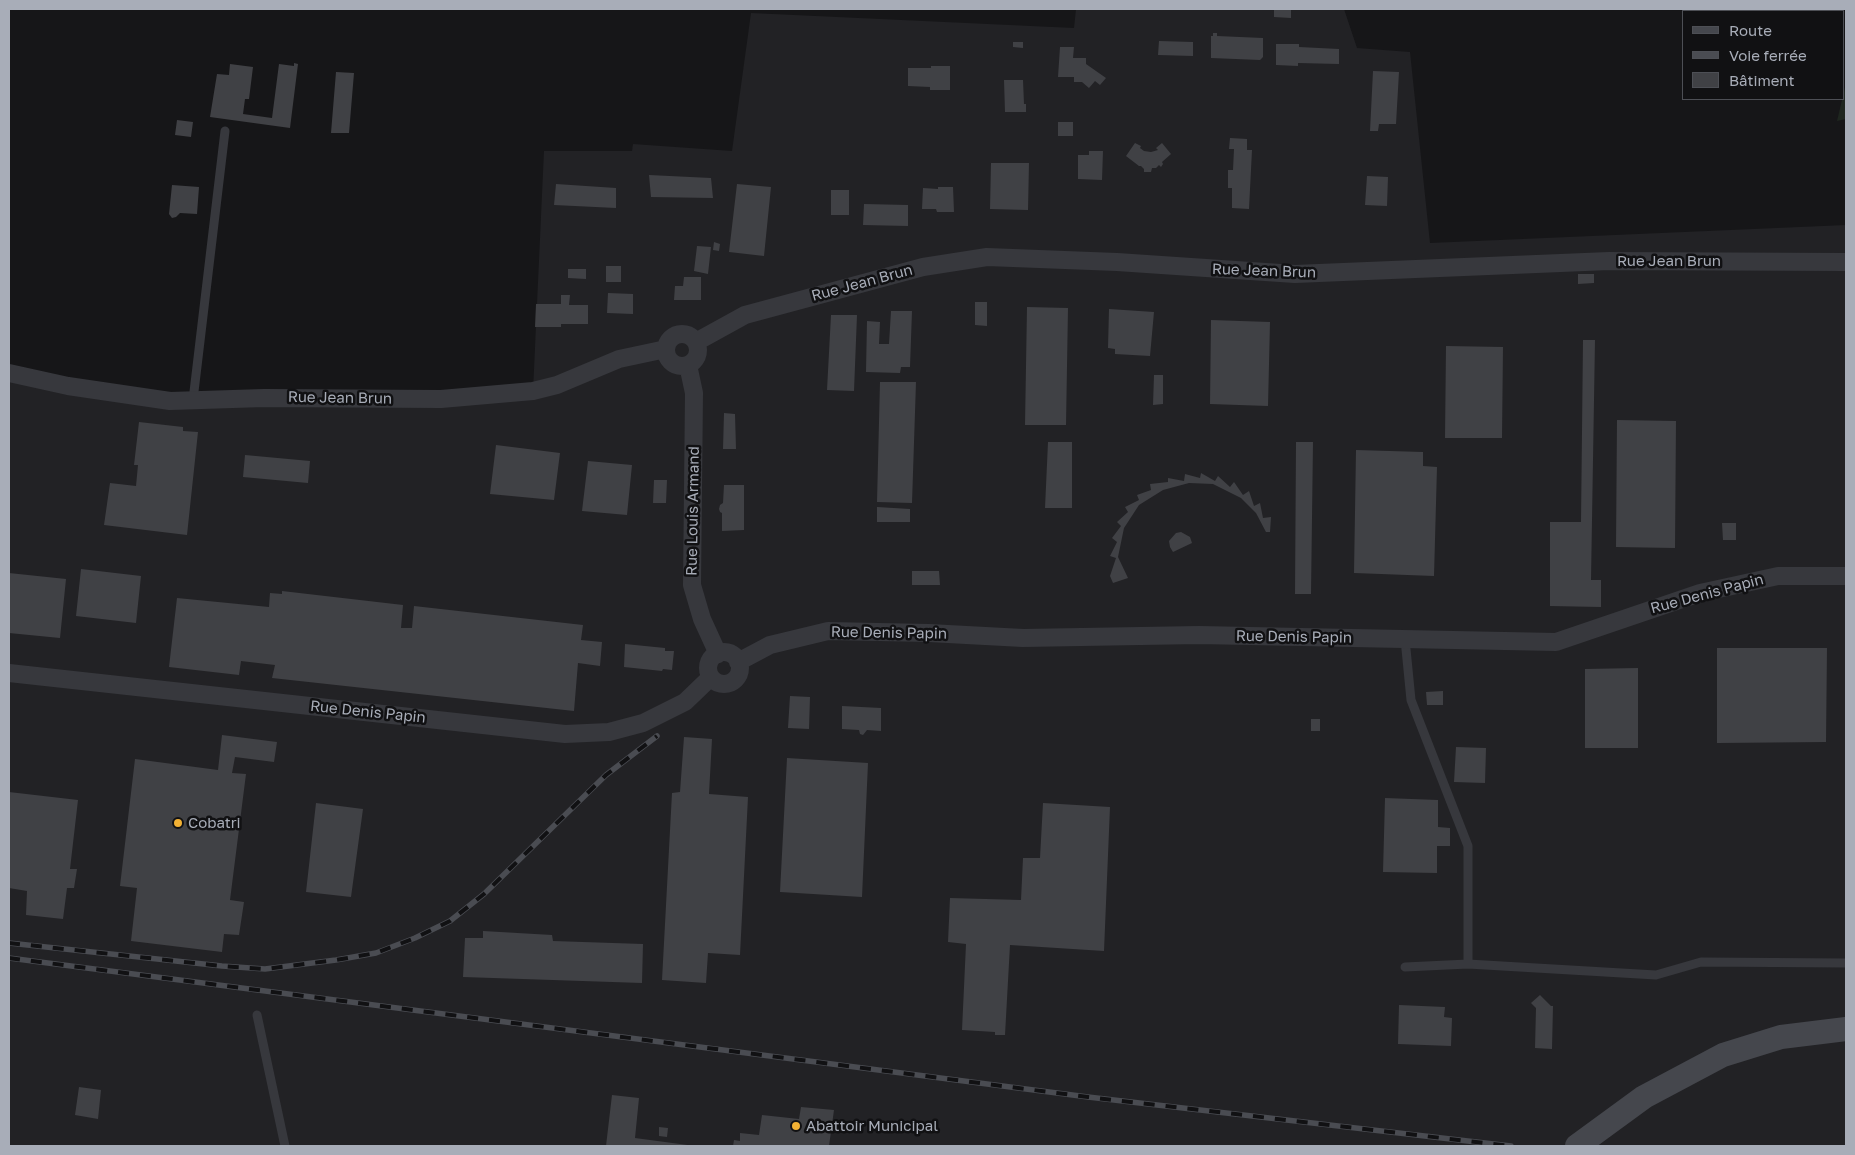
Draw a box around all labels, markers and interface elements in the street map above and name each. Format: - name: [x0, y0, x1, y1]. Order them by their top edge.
- legend: [1682, 10, 1845, 100]
- text: Route: [1729, 21, 1772, 39]
- text: Voie ferrée: [1729, 46, 1807, 64]
- text: Bâtiment: [1729, 71, 1794, 89]
- street label: Rue Jean Brun: [1617, 252, 1721, 270]
- street label: Rue Jean Brun: [1212, 260, 1316, 282]
- street label: Rue Jean Brun: [809, 261, 915, 305]
- street label: Rue Jean Brun: [288, 388, 392, 408]
- street label: Rue Louis Armand: [683, 446, 703, 576]
- street label: Rue Denis Papin: [1649, 570, 1765, 618]
- street label: Rue Denis Papin: [831, 623, 947, 643]
- street label: Rue Denis Papin: [1236, 627, 1352, 647]
- street label: Rue Denis Papin: [309, 697, 427, 727]
- place label: Cobatri: [188, 814, 241, 832]
- marker: Cobatri: [172, 817, 184, 829]
- place label: Abattoir Municipal: [806, 1117, 938, 1135]
- marker: Abattoir Municipal: [790, 1120, 802, 1132]

